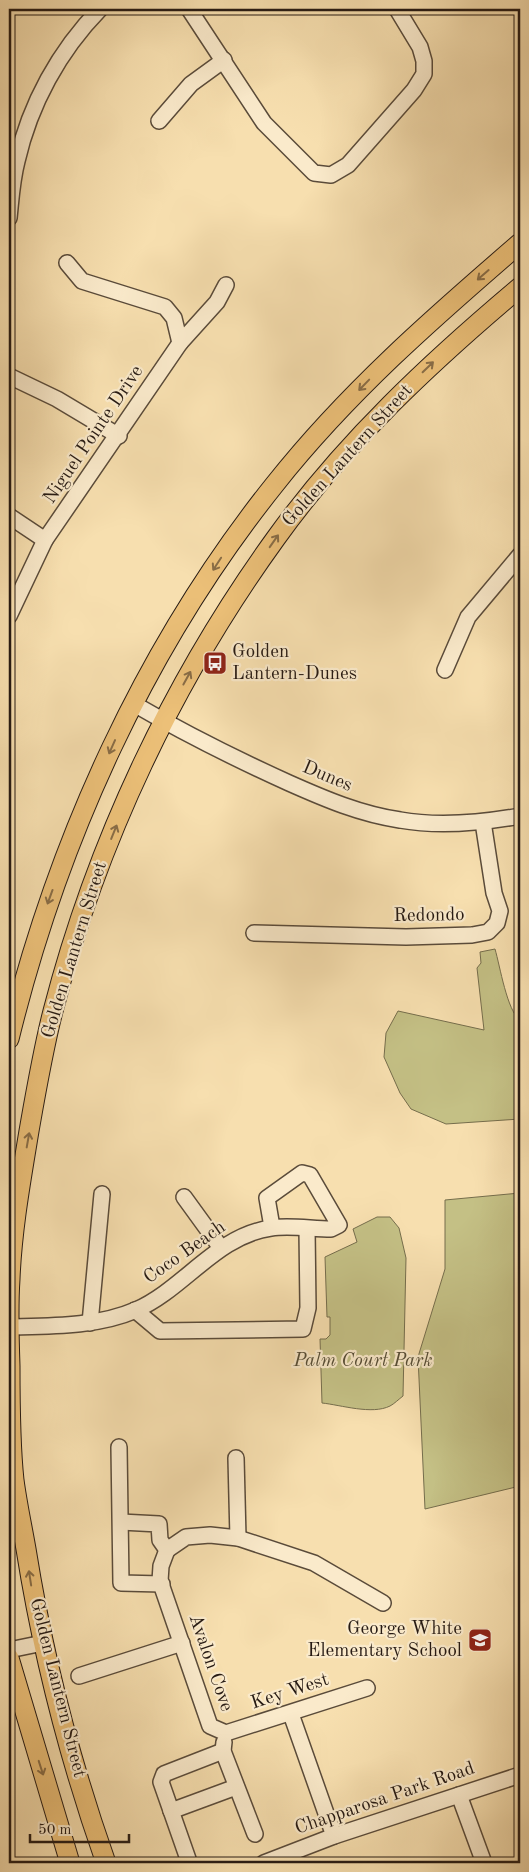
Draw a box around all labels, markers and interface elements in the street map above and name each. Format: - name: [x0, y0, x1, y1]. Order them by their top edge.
- one-way arrow: [477, 269, 490, 280]
- one-way arrow: [422, 361, 435, 373]
- street label: Niguel Pointe Drive: [41, 362, 147, 508]
- one-way arrow: [358, 378, 370, 391]
- street label: Golden Lantern Street: [279, 381, 417, 531]
- one-way arrow: [269, 534, 279, 548]
- one-way arrow: [212, 557, 222, 571]
- place label: Golden Lantern-Dunes: [232, 643, 357, 684]
- bus stop icon: Golden Lantern-Dunes: [202, 650, 228, 676]
- one-way arrow: [183, 671, 192, 686]
- one-way arrow: [107, 739, 116, 754]
- street label: Dunes: [299, 758, 355, 796]
- one-way arrow: [109, 825, 119, 840]
- street label: Golden Lantern Street: [39, 859, 111, 1041]
- one-way arrow: [45, 889, 54, 905]
- street label: Redondo: [393, 906, 465, 926]
- one-way arrow: [23, 1132, 33, 1148]
- street label: Coco Beach: [141, 1218, 229, 1288]
- park label: Palm Court Park: [292, 1352, 433, 1371]
- one-way arrow: [25, 1570, 35, 1586]
- street label: Golden Lantern Street: [26, 1596, 88, 1780]
- street label: Avalon Cove: [184, 1612, 236, 1714]
- place label: George White Elementary School: [307, 1620, 462, 1661]
- school or university icon: George White Elementary School: [467, 1627, 493, 1653]
- street label: Key West: [249, 1671, 331, 1713]
- street label: Chapparosa Park Road: [293, 1759, 477, 1839]
- one-way arrow: [37, 1760, 46, 1775]
- scale bar: [30, 1812, 129, 1844]
- text: 50 m: [38, 1823, 72, 1838]

